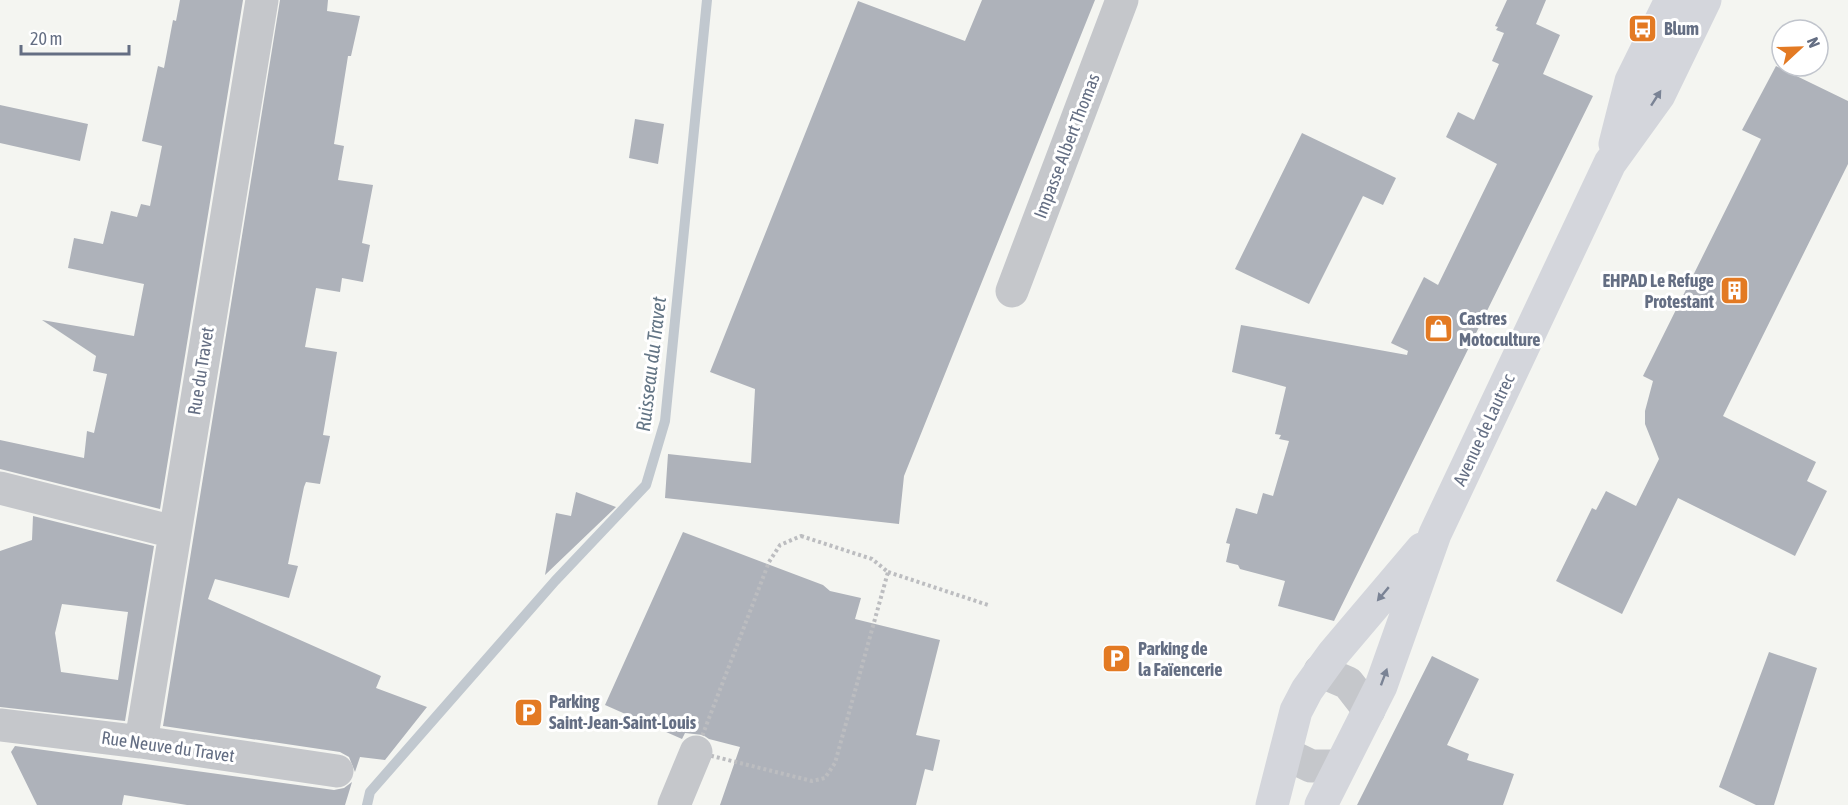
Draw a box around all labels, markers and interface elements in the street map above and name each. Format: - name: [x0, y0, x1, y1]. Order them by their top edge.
- bus stop icon: Blum: [1627, 13, 1659, 45]
- scale bar: [21, 18, 129, 56]
- place label: Blum: [1664, 18, 1699, 39]
- north arrow: [1770, 18, 1830, 78]
- text: 20 m: [30, 28, 62, 49]
- text: N: [1804, 35, 1824, 50]
- street label: Impasse Albert Thomas: [1029, 71, 1104, 221]
- one-way arrow: [1650, 90, 1661, 106]
- place label: EHPAD Le Refuge Protestant: [1602, 270, 1715, 312]
- building icon: EHPAD Le Refuge Protestant: [1719, 275, 1751, 307]
- water label: Ruisseau du Travet: [631, 295, 670, 433]
- place label: Castres Motoculture: [1459, 308, 1540, 350]
- shop icon: Castres Motoculture: [1422, 313, 1454, 345]
- street label: Rue du Travet: [183, 325, 218, 416]
- street label: Avenue de Lautrec: [1449, 370, 1519, 489]
- one-way arrow: [1377, 586, 1390, 601]
- place label: Parking de la Faïencerie: [1138, 638, 1222, 680]
- parking icon: Parking de la Faïencerie: [1101, 643, 1133, 675]
- one-way arrow: [1380, 668, 1389, 686]
- place label: Parking Saint-Jean-Saint-Louis: [549, 691, 697, 733]
- parking icon: Parking Saint-Jean-Saint-Louis: [512, 696, 544, 728]
- street label: Rue Neuve du Travet: [100, 727, 236, 766]

